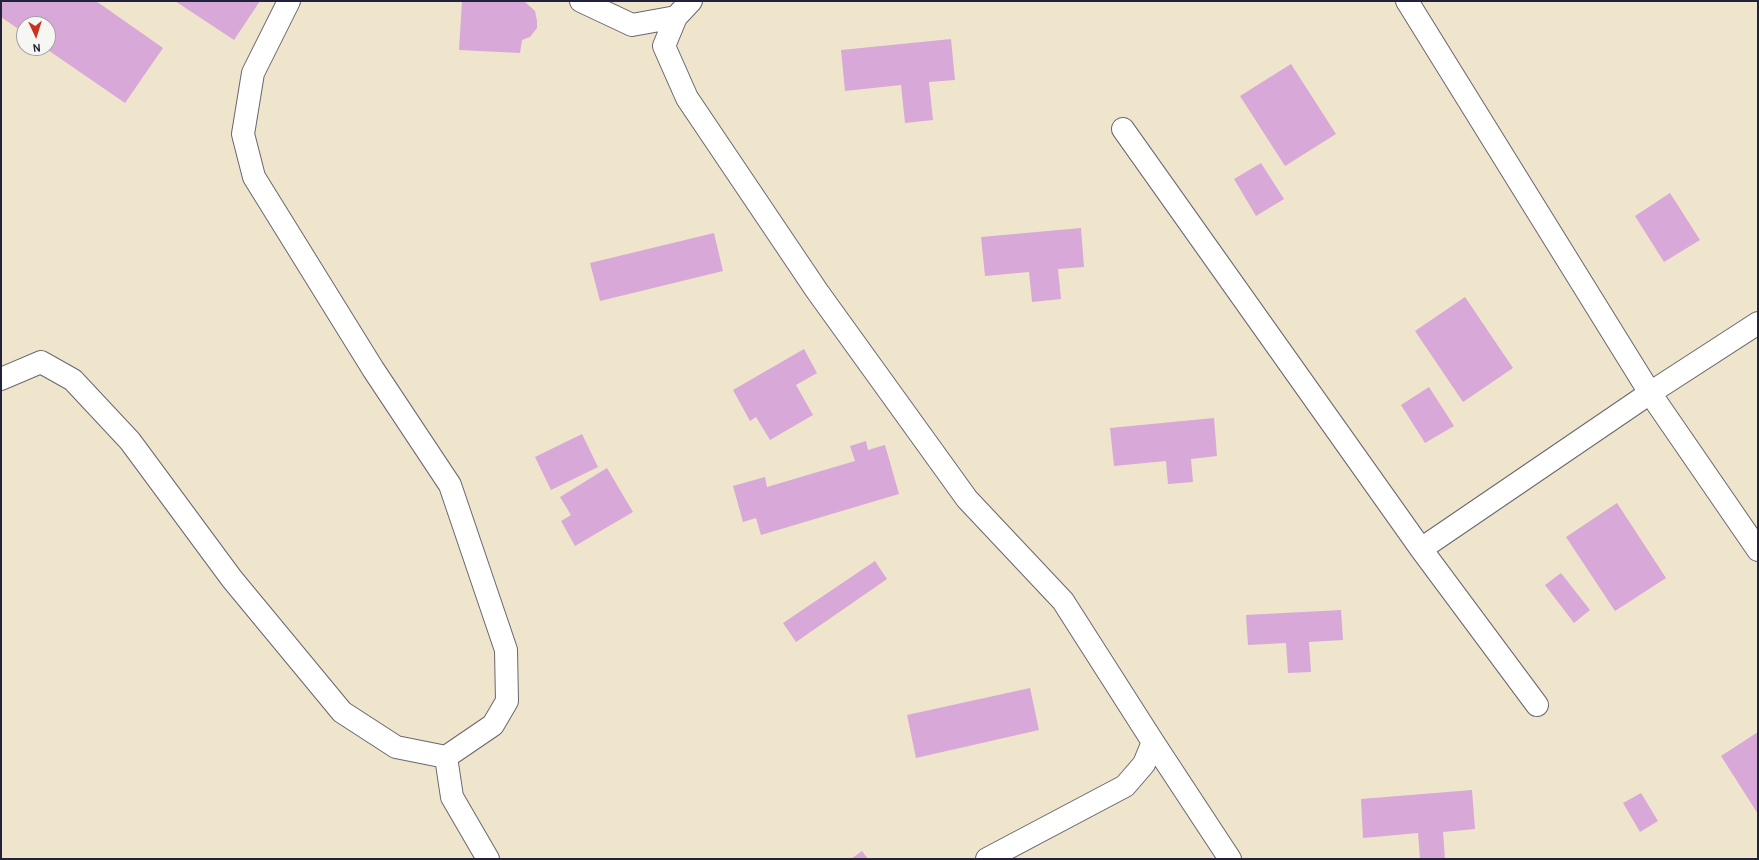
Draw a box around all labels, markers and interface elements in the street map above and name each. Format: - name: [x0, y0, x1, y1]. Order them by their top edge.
- north arrow: [16, 16, 56, 56]
- text: N: [33, 41, 41, 54]

